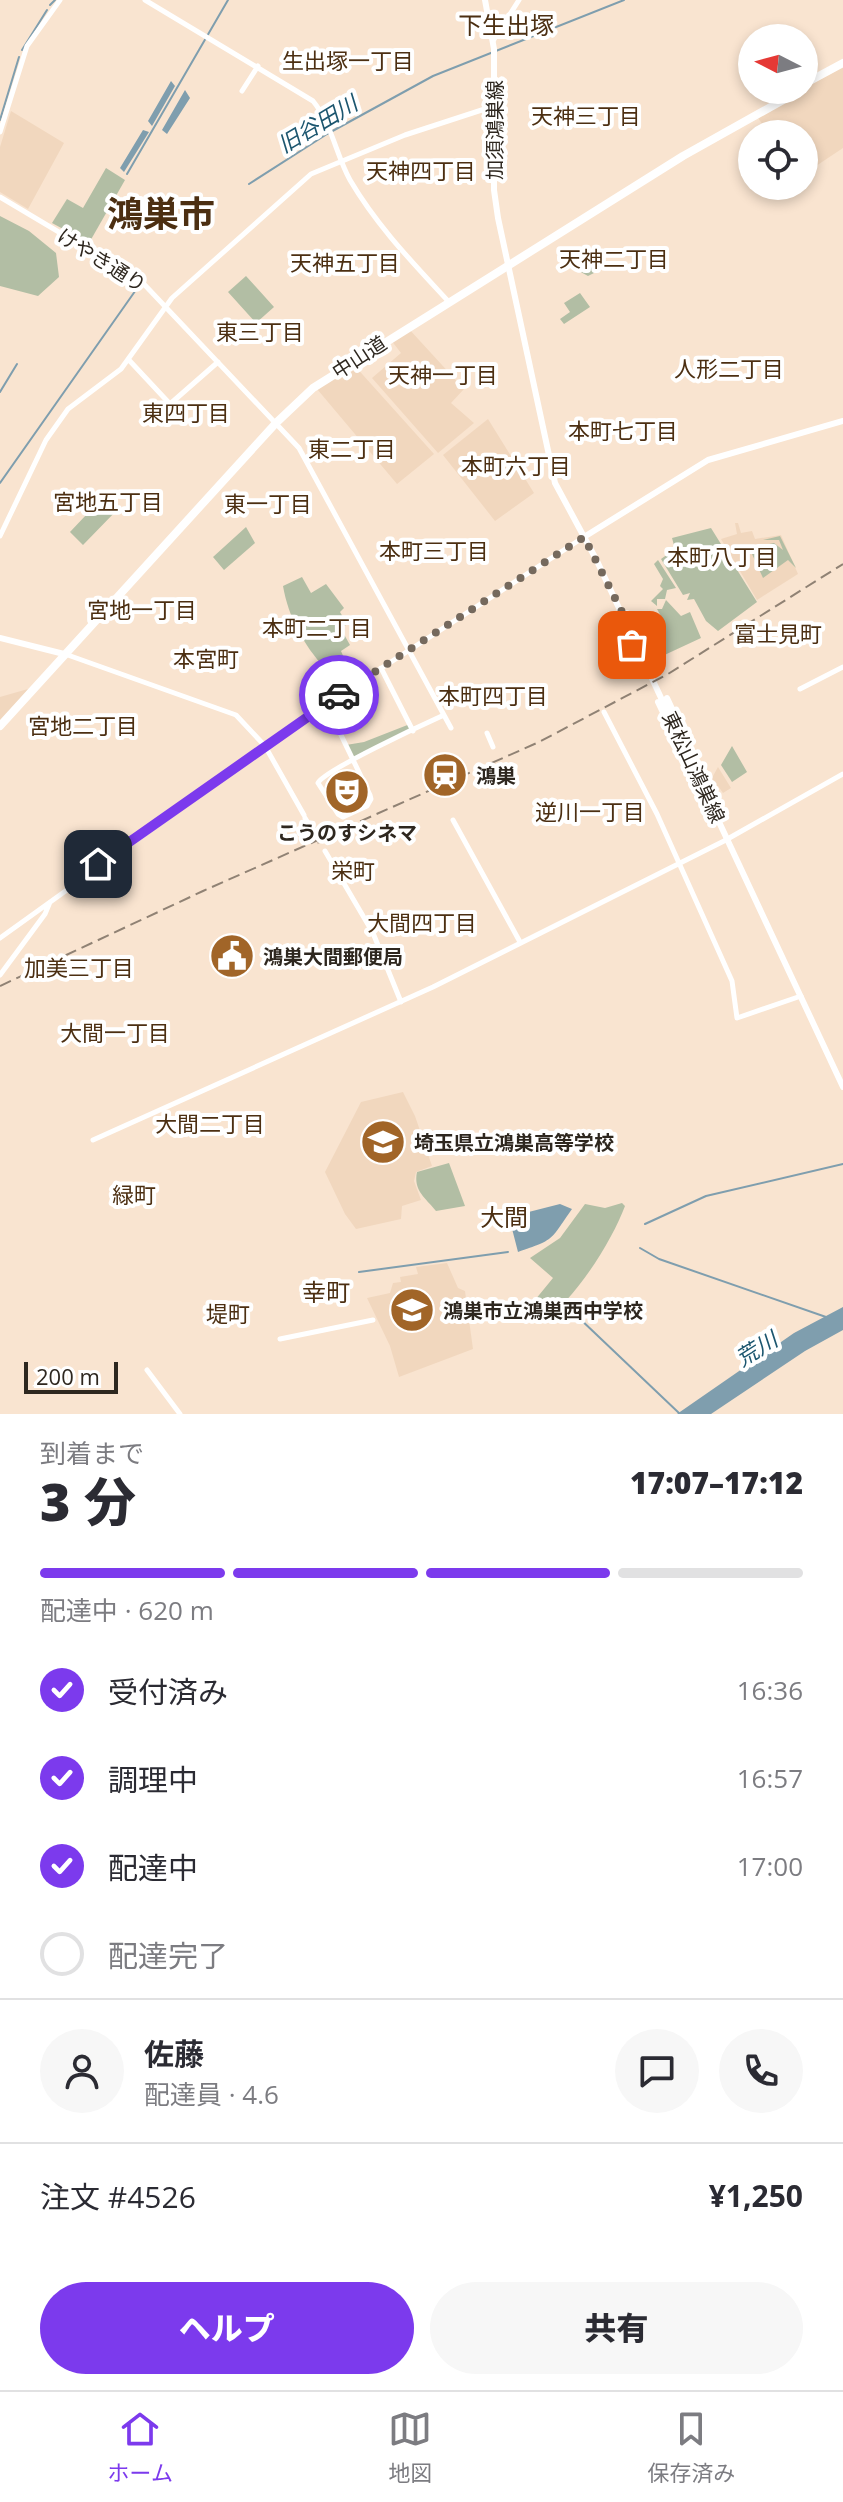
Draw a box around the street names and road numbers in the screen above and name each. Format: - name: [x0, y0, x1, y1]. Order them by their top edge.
- street label: 加須鴻巣線: [481, 80, 508, 180]
- street label: けやき通り: [52, 222, 152, 298]
- street label: 中山道: [326, 329, 392, 385]
- street label: 東松山鴻巣線: [656, 707, 732, 827]

